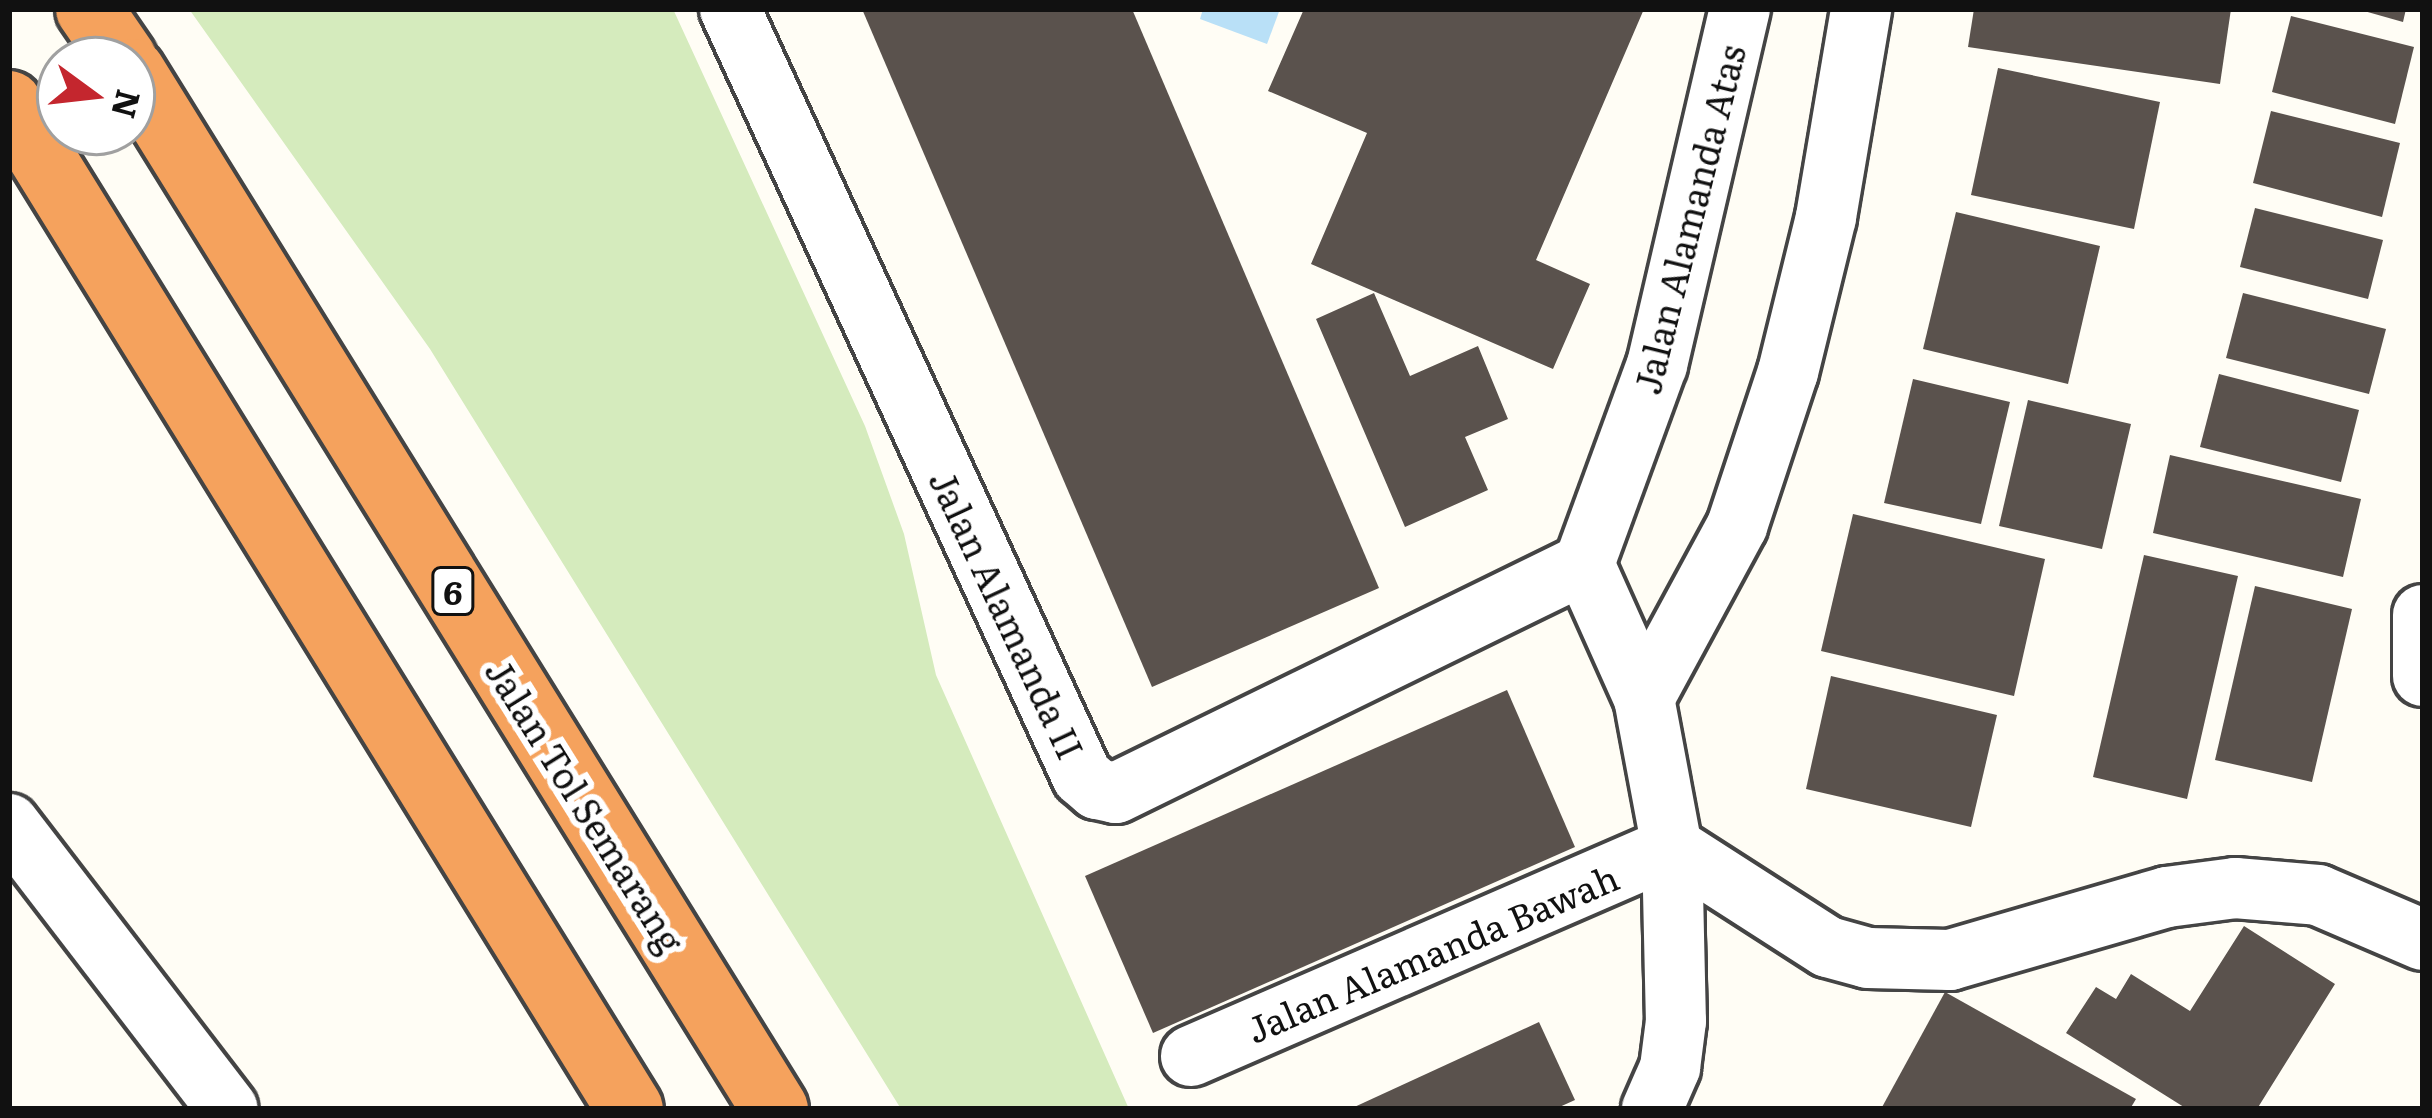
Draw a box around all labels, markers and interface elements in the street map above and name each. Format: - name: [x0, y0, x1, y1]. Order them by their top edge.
- north arrow: [36, 36, 156, 156]
- street label: Jalan Alamanda Atas: [1624, 40, 1752, 398]
- text: N: [101, 85, 156, 124]
- street label: Jalan Alamanda II: [922, 463, 1094, 765]
- road number: 6: [429, 564, 477, 618]
- street label: Jalan Tol Semarang: [478, 650, 694, 960]
- street label: Jalan Alamanda Bawah: [1240, 854, 1624, 1050]

